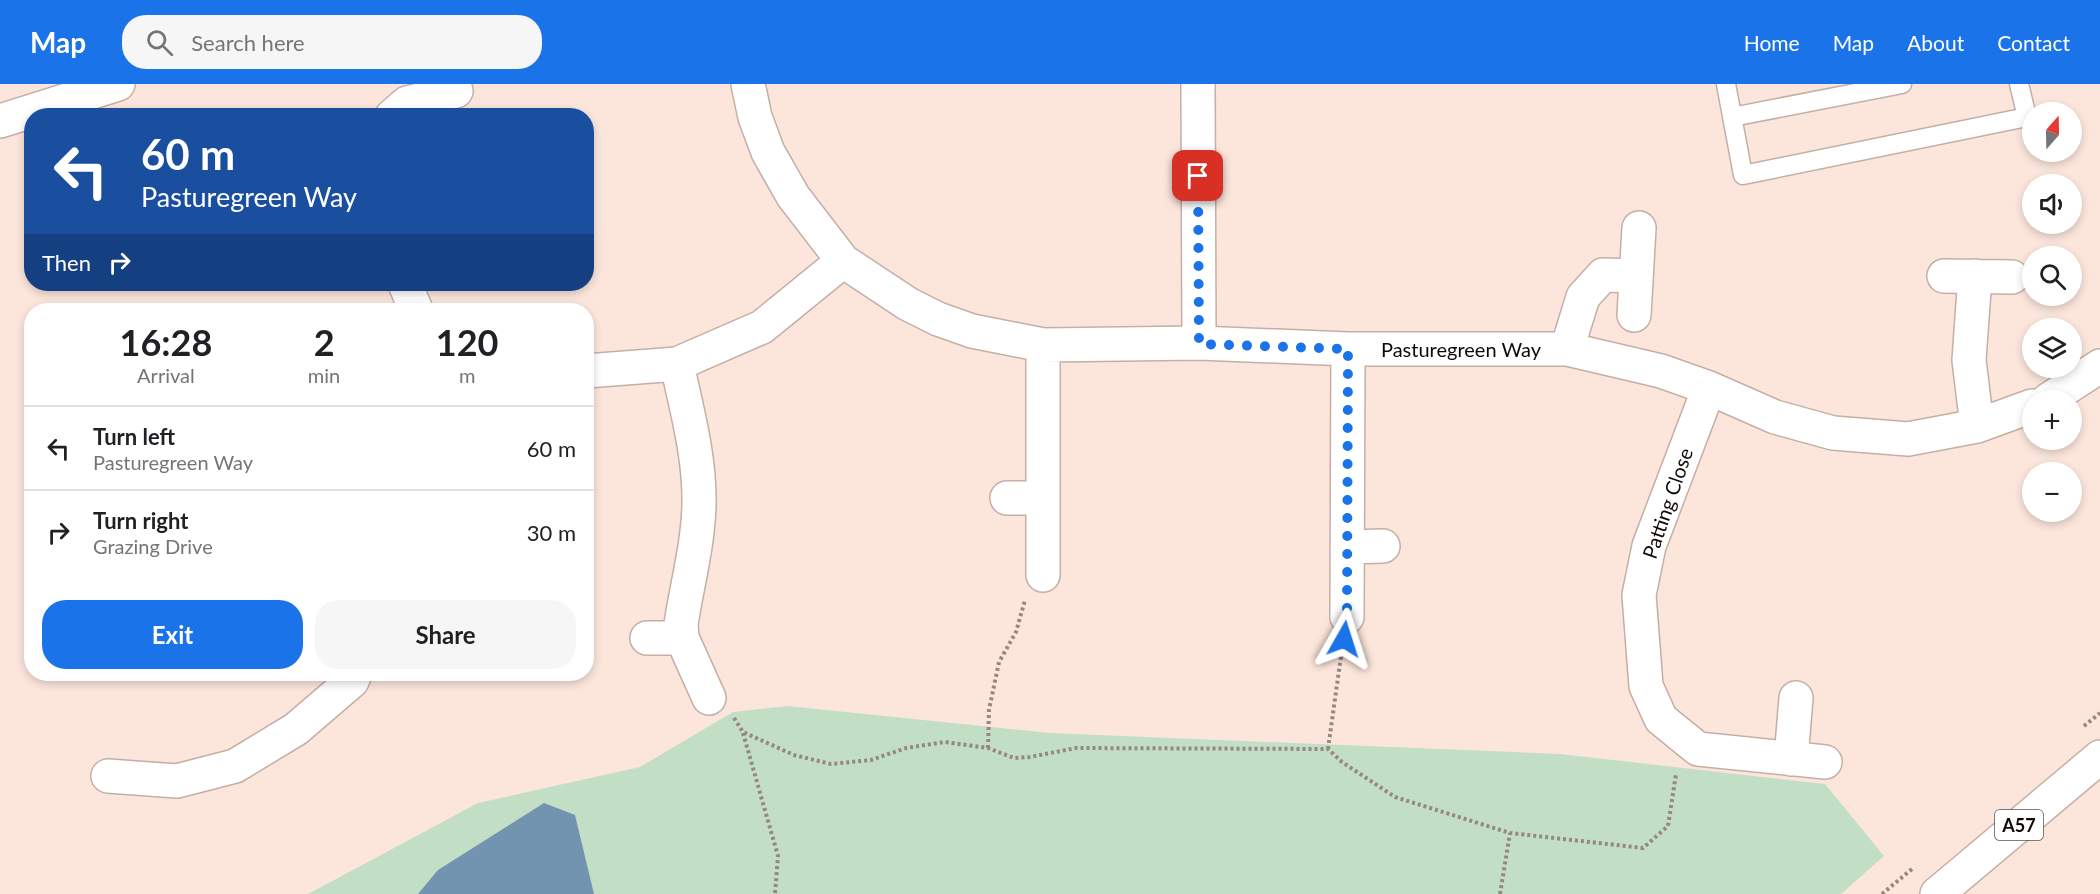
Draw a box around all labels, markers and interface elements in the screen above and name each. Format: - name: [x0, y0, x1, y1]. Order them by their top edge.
- search box: [122, 15, 542, 69]
- text: Map: [30, 25, 86, 59]
- icon: search: [143, 26, 176, 59]
- text: Search here: [191, 29, 305, 56]
- text: Home: [1744, 30, 1800, 55]
- text: Map: [1833, 30, 1874, 55]
- text: About: [1907, 30, 1964, 55]
- text: Contact: [1997, 30, 2070, 55]
- north arrow: [2022, 102, 2082, 162]
- map controls: [2022, 102, 2082, 522]
- text: 60 m: [141, 129, 235, 179]
- icon: left: [42, 132, 120, 210]
- pin: [1172, 150, 1223, 201]
- icon: arrive: [1181, 159, 1214, 192]
- button: sound: [2022, 174, 2082, 234]
- text: Pasturegreen Way: [141, 180, 357, 213]
- icon: right: [103, 246, 136, 279]
- button: search: [2022, 246, 2082, 306]
- text: Then: [42, 249, 91, 276]
- button: layers: [2022, 318, 2082, 378]
- text: 16:28: [120, 320, 212, 364]
- text: 2: [314, 320, 335, 364]
- text: 120: [436, 320, 498, 364]
- street label: Pasturegreen Way: [1381, 337, 1542, 361]
- text: Arrival: [137, 363, 195, 387]
- text: min: [308, 363, 340, 387]
- text: m: [459, 363, 475, 387]
- button: +: [2022, 390, 2082, 450]
- text: Turn left: [93, 423, 175, 450]
- icon: left: [42, 432, 75, 465]
- text: 60 m: [527, 435, 576, 462]
- street label: Patting Close: [1637, 445, 1697, 561]
- text: Pasturegreen Way: [93, 450, 253, 474]
- button: −: [2022, 462, 2082, 522]
- text: Turn right: [93, 507, 188, 534]
- icon: right: [42, 516, 75, 549]
- text: 30 m: [527, 519, 576, 546]
- text: Grazing Drive: [93, 534, 213, 558]
- button: Exit: [42, 600, 303, 669]
- button: Share: [315, 600, 576, 669]
- position arrow: [1312, 607, 1376, 671]
- road number: A57: [1995, 810, 2043, 840]

